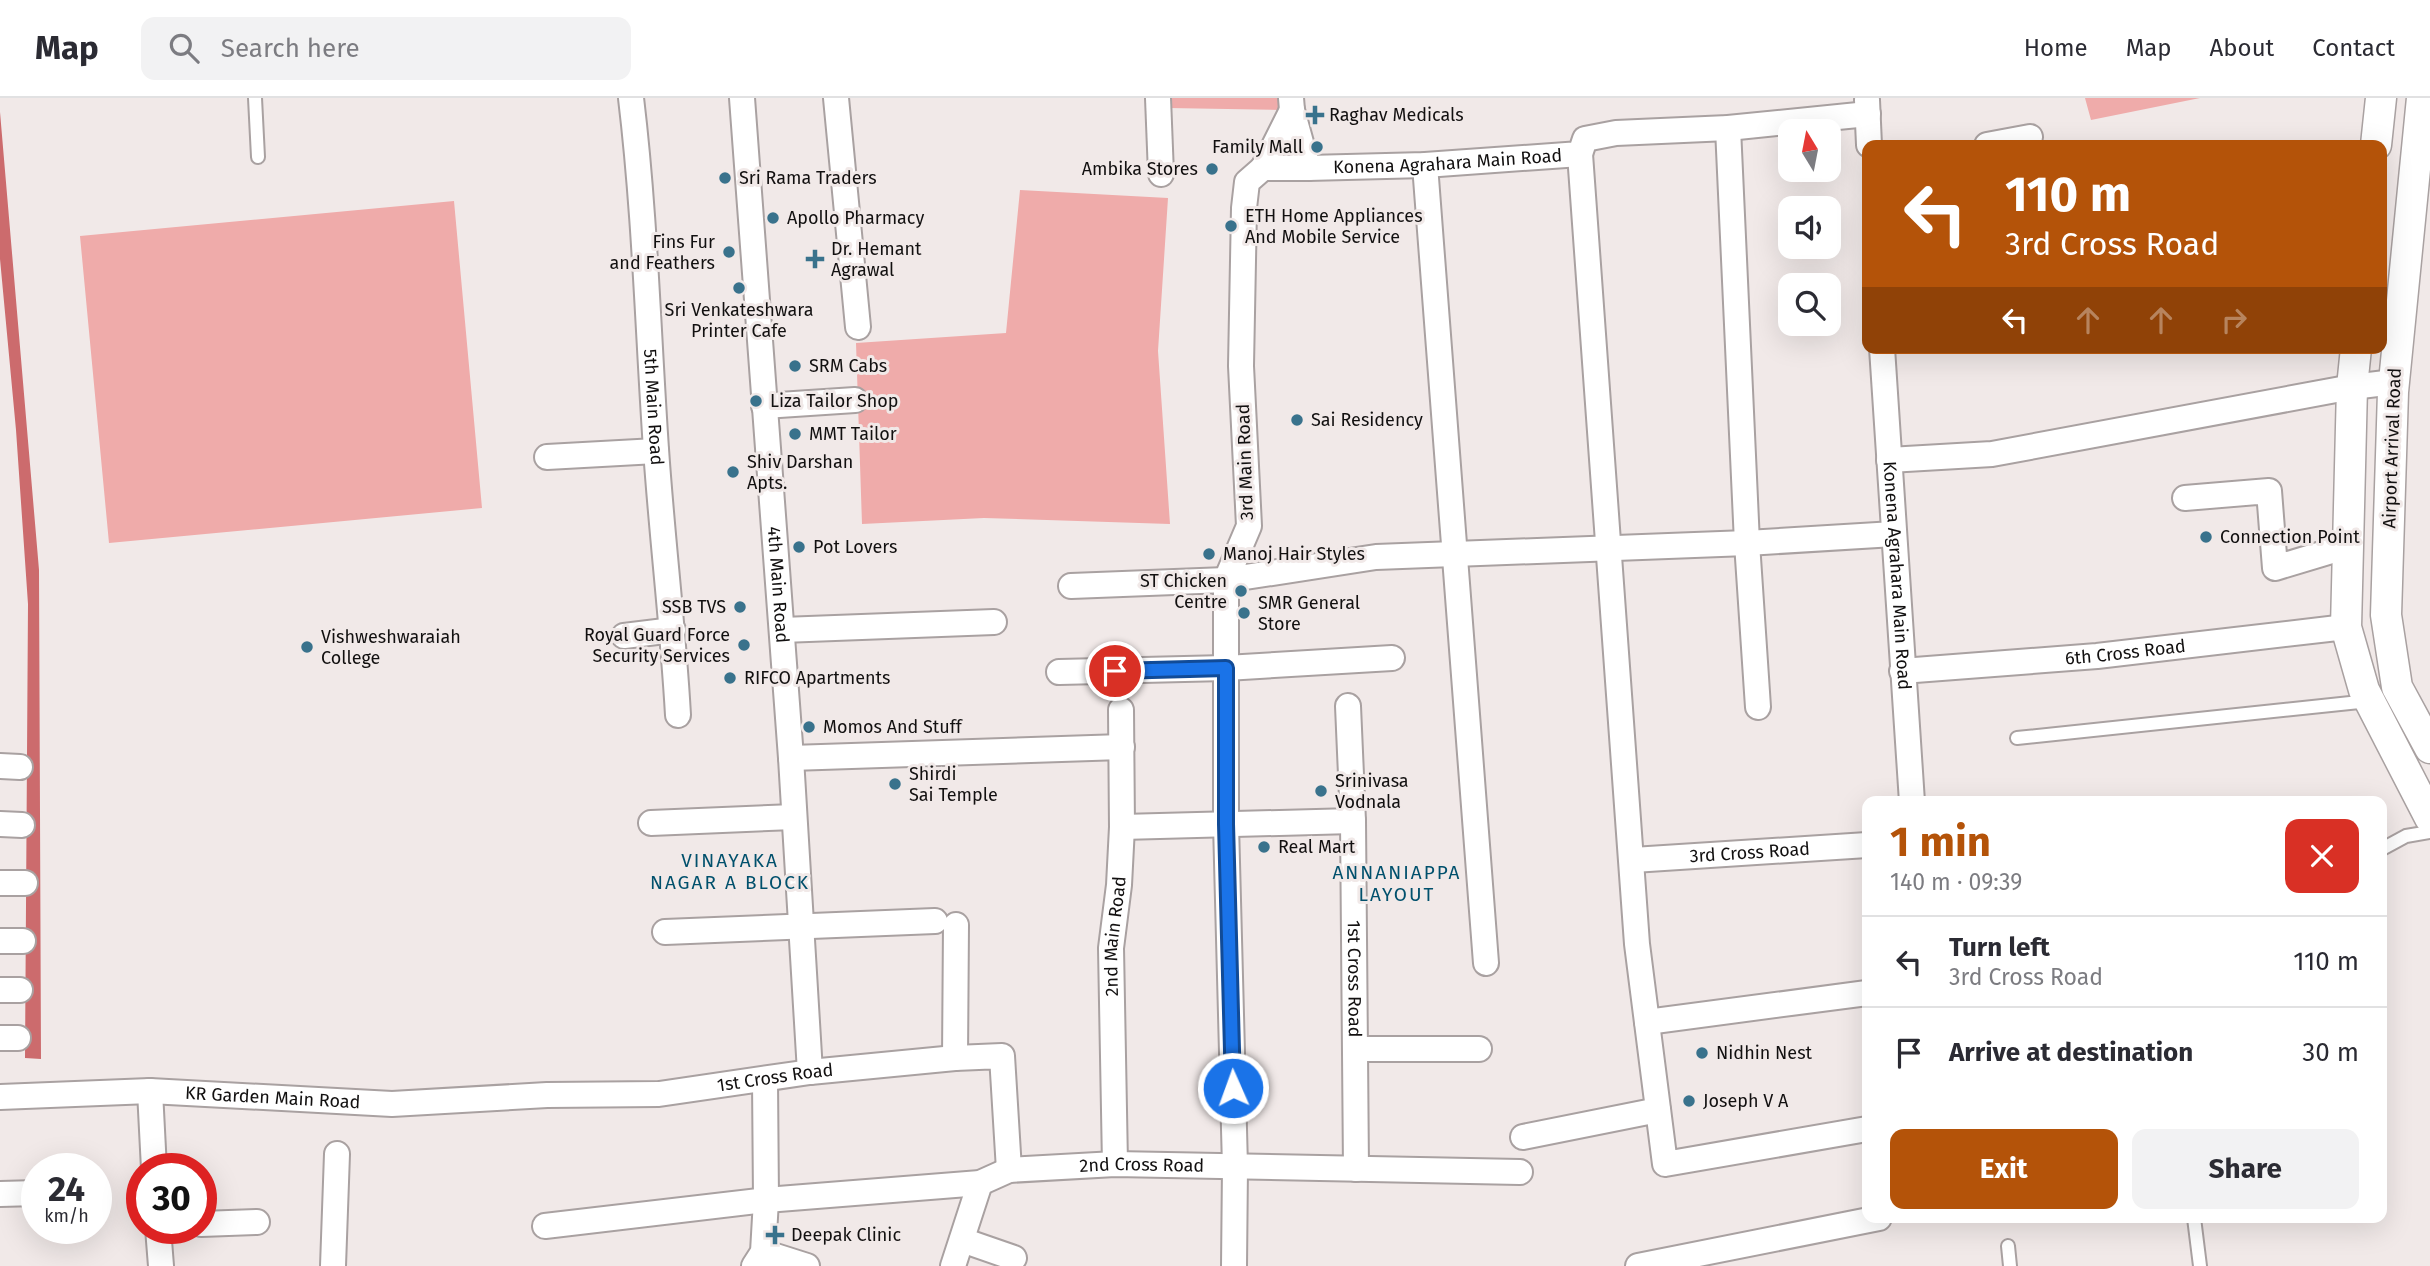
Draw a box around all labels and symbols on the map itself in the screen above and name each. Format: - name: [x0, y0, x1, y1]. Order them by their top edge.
- place label: Raghav Medicals: [1329, 104, 1464, 126]
- marker: Raghav Medicals: [1307, 107, 1323, 123]
- north arrow: [1778, 119, 1841, 182]
- place label: Family Mall: [1212, 136, 1303, 158]
- marker: Family Mall: [1309, 139, 1325, 155]
- street label: Konena Agrahara Main Road: [1333, 144, 1563, 178]
- place label: Ambika Stores: [1082, 158, 1198, 180]
- marker: Ambika Stores: [1204, 161, 1220, 177]
- place label: Sri Rama Traders: [739, 167, 877, 189]
- marker: Sri Rama Traders: [717, 170, 733, 186]
- place label: ETH Home Appliances And Mobile Service: [1245, 205, 1423, 248]
- place label: Apollo Pharmacy: [787, 207, 924, 229]
- marker: Apollo Pharmacy: [765, 210, 781, 226]
- marker: ETH Home Appliances And Mobile Service: [1223, 218, 1239, 234]
- place label: Fins Fur and Feathers: [610, 231, 715, 274]
- place label: Dr. Hemant Agrawal: [831, 238, 922, 281]
- marker: Fins Fur and Feathers: [721, 244, 737, 260]
- marker: Dr. Hemant Agrawal: [805, 249, 825, 269]
- marker: Sri Venkateshwara Printer Cafe: [731, 280, 747, 296]
- place label: Sri Venkateshwara Printer Cafe: [665, 299, 813, 342]
- street label: 5th Main Road: [639, 348, 668, 466]
- place label: SRM Cabs: [809, 355, 887, 377]
- marker: SRM Cabs: [787, 358, 803, 374]
- street label: Airport Arrival Road: [2378, 367, 2406, 529]
- place label: Liza Tailor Shop: [770, 390, 898, 412]
- marker: Liza Tailor Shop: [748, 393, 764, 409]
- street label: 3rd Main Road: [1232, 403, 1258, 521]
- place label: Sai Residency: [1311, 409, 1423, 431]
- marker: Sai Residency: [1289, 412, 1305, 428]
- place label: MMT Tailor: [809, 423, 897, 445]
- marker: MMT Tailor: [787, 426, 803, 442]
- place label: Shiv Darshan Apts.: [747, 451, 853, 494]
- street label: Konena Agrahara Main Road: [1878, 460, 1916, 691]
- marker: Shiv Darshan Apts.: [725, 464, 741, 480]
- street label: 4th Main Road: [763, 525, 793, 644]
- place label: Connection Point: [2220, 526, 2360, 548]
- marker: Connection Point: [2198, 529, 2214, 545]
- place label: Pot Lovers: [813, 536, 897, 558]
- marker: Pot Lovers: [791, 539, 807, 555]
- place label: Manoj Hair Styles: [1223, 543, 1365, 565]
- marker: Manoj Hair Styles: [1201, 546, 1217, 562]
- place label: ST Chicken Centre: [1140, 570, 1227, 613]
- marker: ST Chicken Centre: [1233, 583, 1249, 599]
- place label: SMR General Store: [1258, 592, 1360, 635]
- place label: SSB TVS: [662, 596, 726, 618]
- marker: SSB TVS: [732, 599, 748, 615]
- marker: SMR General Store: [1236, 605, 1252, 621]
- place label: Royal Guard Force Security Services: [584, 624, 730, 667]
- place label: Vishweshwaraiah College: [321, 626, 461, 669]
- street label: 6th Cross Road: [2064, 635, 2187, 669]
- marker: Royal Guard Force Security Services: [736, 637, 752, 653]
- marker: Vishweshwaraiah College: [299, 639, 315, 655]
- pin: [1085, 641, 1145, 701]
- place label: RIFCO Apartments: [744, 667, 890, 689]
- marker: RIFCO Apartments: [722, 670, 738, 686]
- place label: Momos And Stuff: [823, 716, 964, 738]
- marker: Momos And Stuff: [801, 719, 817, 735]
- place label: Shirdi Sai Temple: [909, 763, 998, 806]
- place label: Srinivasa Vodnala: [1335, 770, 1409, 813]
- marker: Shirdi Sai Temple: [887, 776, 903, 792]
- marker: Srinivasa Vodnala: [1313, 783, 1329, 799]
- place label: Real Mart: [1278, 836, 1356, 858]
- street label: 3rd Cross Road: [1689, 838, 1811, 867]
- marker: Real Mart: [1256, 839, 1272, 855]
- district label: VINAYAKA NAGAR A BLOCK: [650, 849, 810, 894]
- district label: ANNANIAPPA LAYOUT: [1332, 861, 1462, 906]
- street label: 2nd Main Road: [1100, 876, 1130, 997]
- street label: 1st Cross Road: [1343, 920, 1366, 1038]
- place label: Nidhin Nest: [1716, 1042, 1813, 1064]
- marker: Nidhin Nest: [1694, 1045, 1710, 1061]
- position arrow: [1196, 1051, 1270, 1125]
- street label: 1st Cross Road: [715, 1059, 834, 1096]
- street label: KR Garden Main Road: [184, 1082, 361, 1113]
- place label: Joseph V A: [1703, 1090, 1789, 1112]
- marker: Joseph V A: [1681, 1093, 1697, 1109]
- speed limit sign: 30: [126, 1153, 217, 1244]
- street label: 2nd Cross Road: [1079, 1153, 1204, 1177]
- place label: Deepak Clinic: [791, 1224, 901, 1246]
- marker: Deepak Clinic: [765, 1225, 785, 1245]

